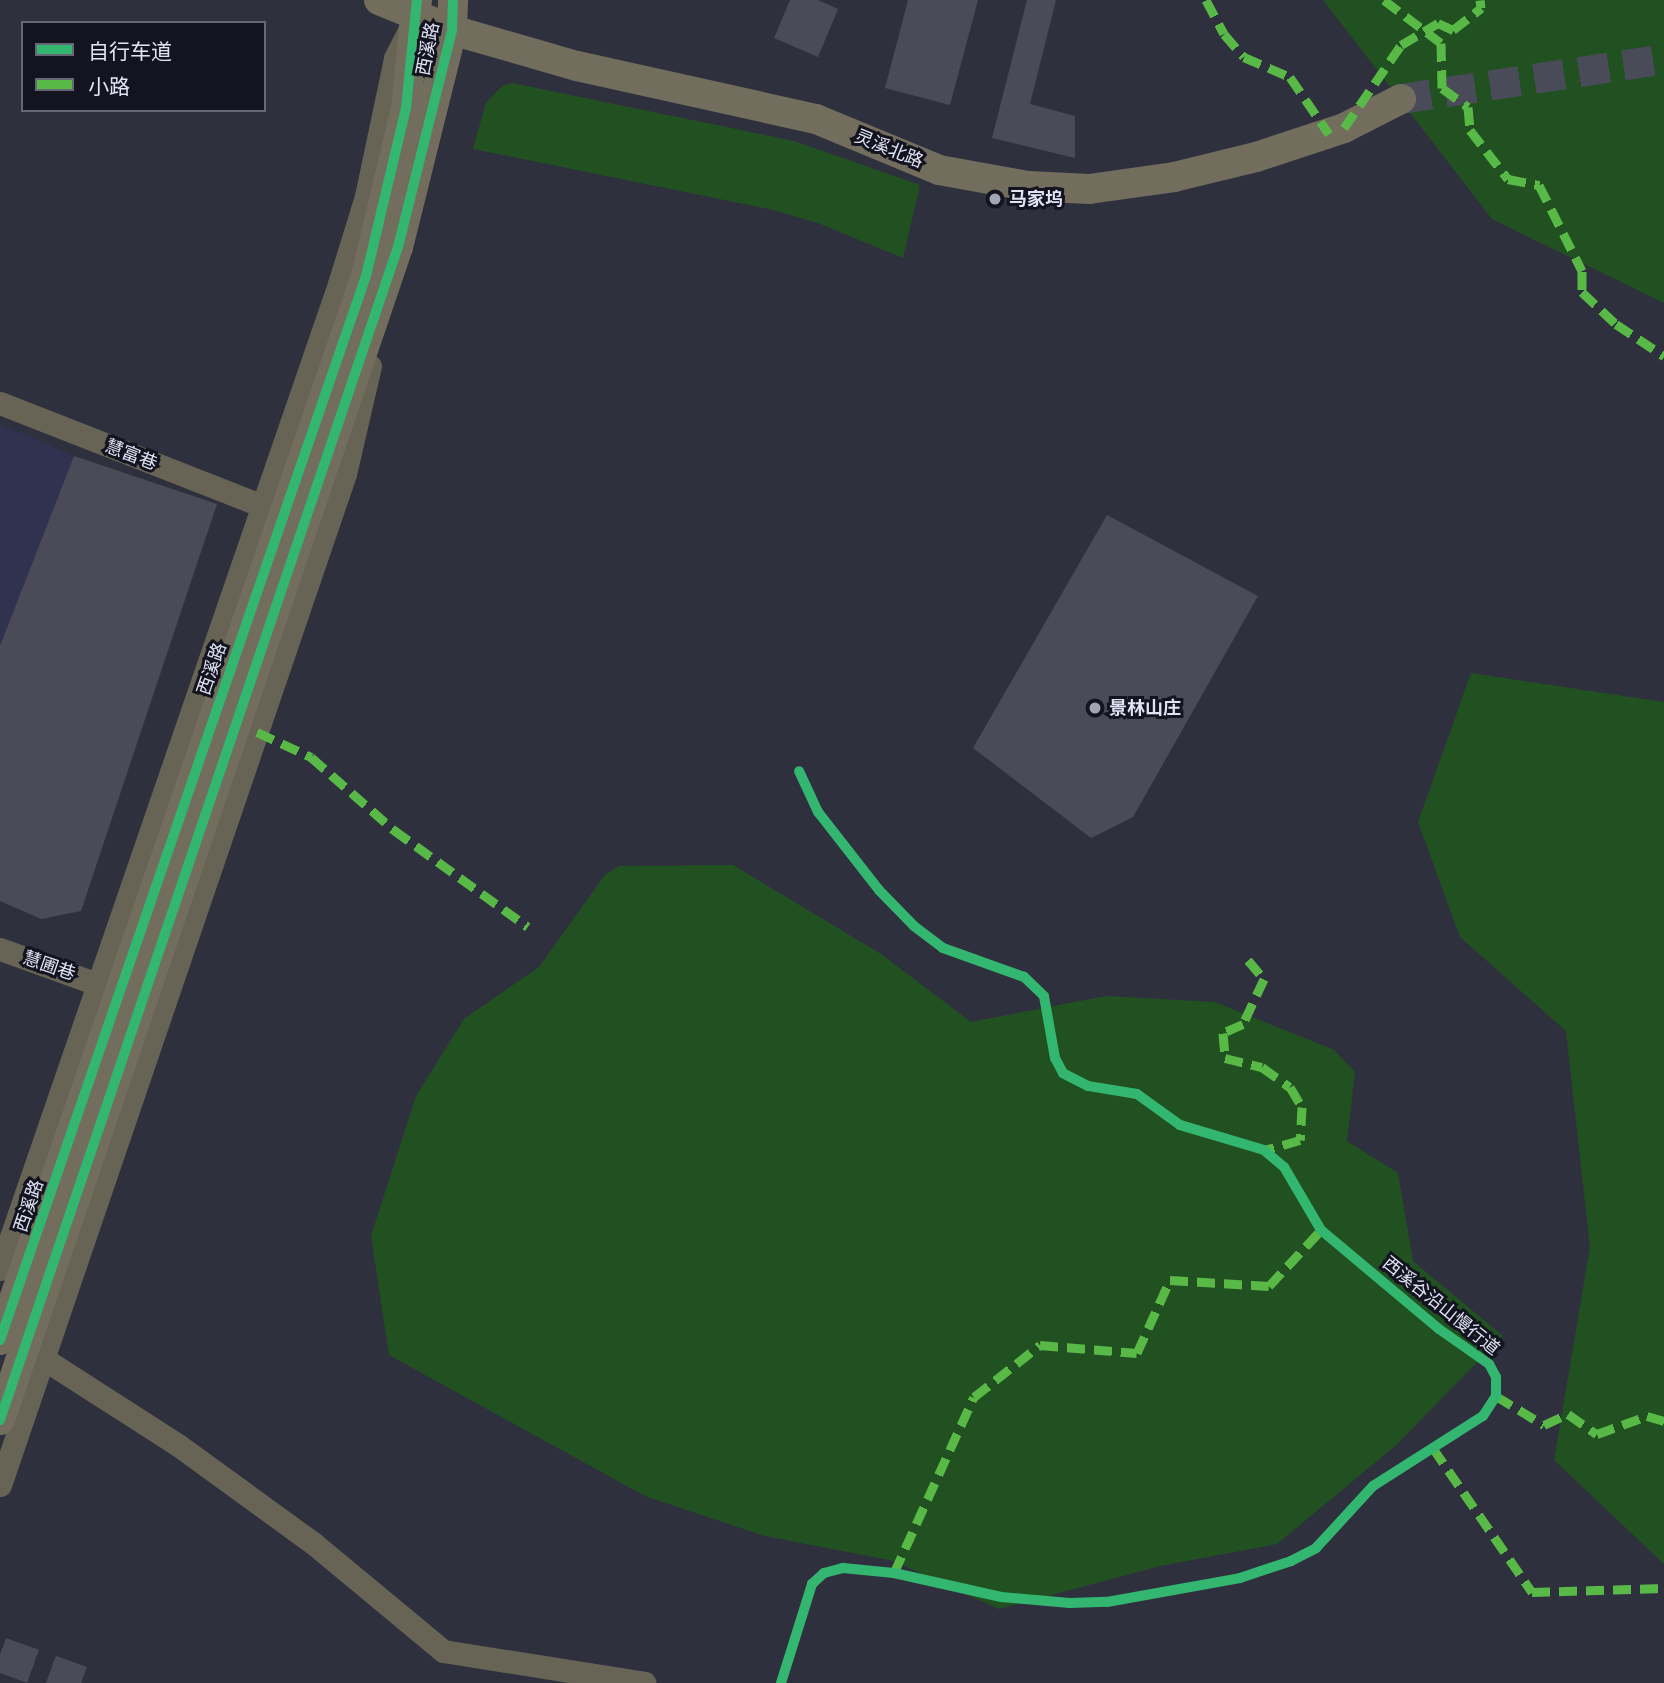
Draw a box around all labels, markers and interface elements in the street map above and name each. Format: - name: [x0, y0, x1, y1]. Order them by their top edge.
- street label: 西溪路: [412, 20, 444, 78]
- legend: [21, 21, 266, 112]
- text: 自行车道: [88, 39, 172, 64]
- text: 小路: [88, 74, 130, 99]
- street label: 灵溪北路: [852, 126, 926, 172]
- place label: 马家坞: [1009, 188, 1063, 210]
- marker: 马家坞: [987, 191, 1003, 207]
- street label: 慧富巷: [102, 435, 160, 475]
- street label: 西溪路: [193, 640, 231, 698]
- place label: 景林山庄: [1109, 697, 1181, 719]
- marker: 景林山庄: [1087, 700, 1103, 716]
- street label: 慧圃巷: [20, 947, 78, 985]
- street label: 西溪路: [10, 1177, 48, 1235]
- street label: 西溪谷沿山慢行道: [1378, 1252, 1504, 1360]

